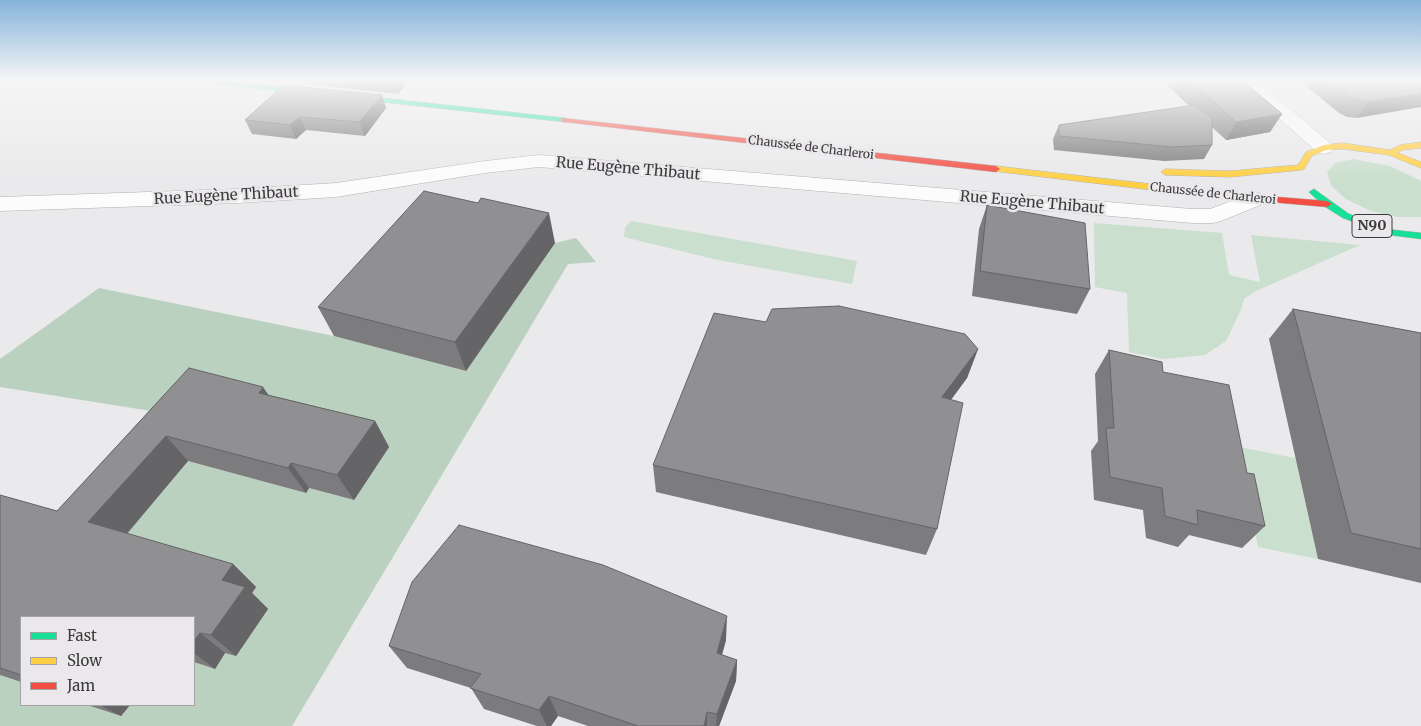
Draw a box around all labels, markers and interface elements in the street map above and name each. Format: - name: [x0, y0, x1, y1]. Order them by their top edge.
- street label: Chaussée de Charleroi: [747, 133, 875, 163]
- street label: Rue Eugène Thibaut: [555, 154, 701, 184]
- street label: Chaussée de Charleroi: [1149, 180, 1277, 208]
- street label: Rue Eugène Thibaut: [153, 183, 299, 209]
- street label: Rue Eugène Thibaut: [959, 188, 1105, 218]
- road number: N90: [1352, 215, 1392, 238]
- legend: [20, 616, 195, 706]
- text: Fast: [67, 626, 97, 645]
- text: Slow: [67, 651, 102, 670]
- text: Jam: [67, 676, 95, 695]

